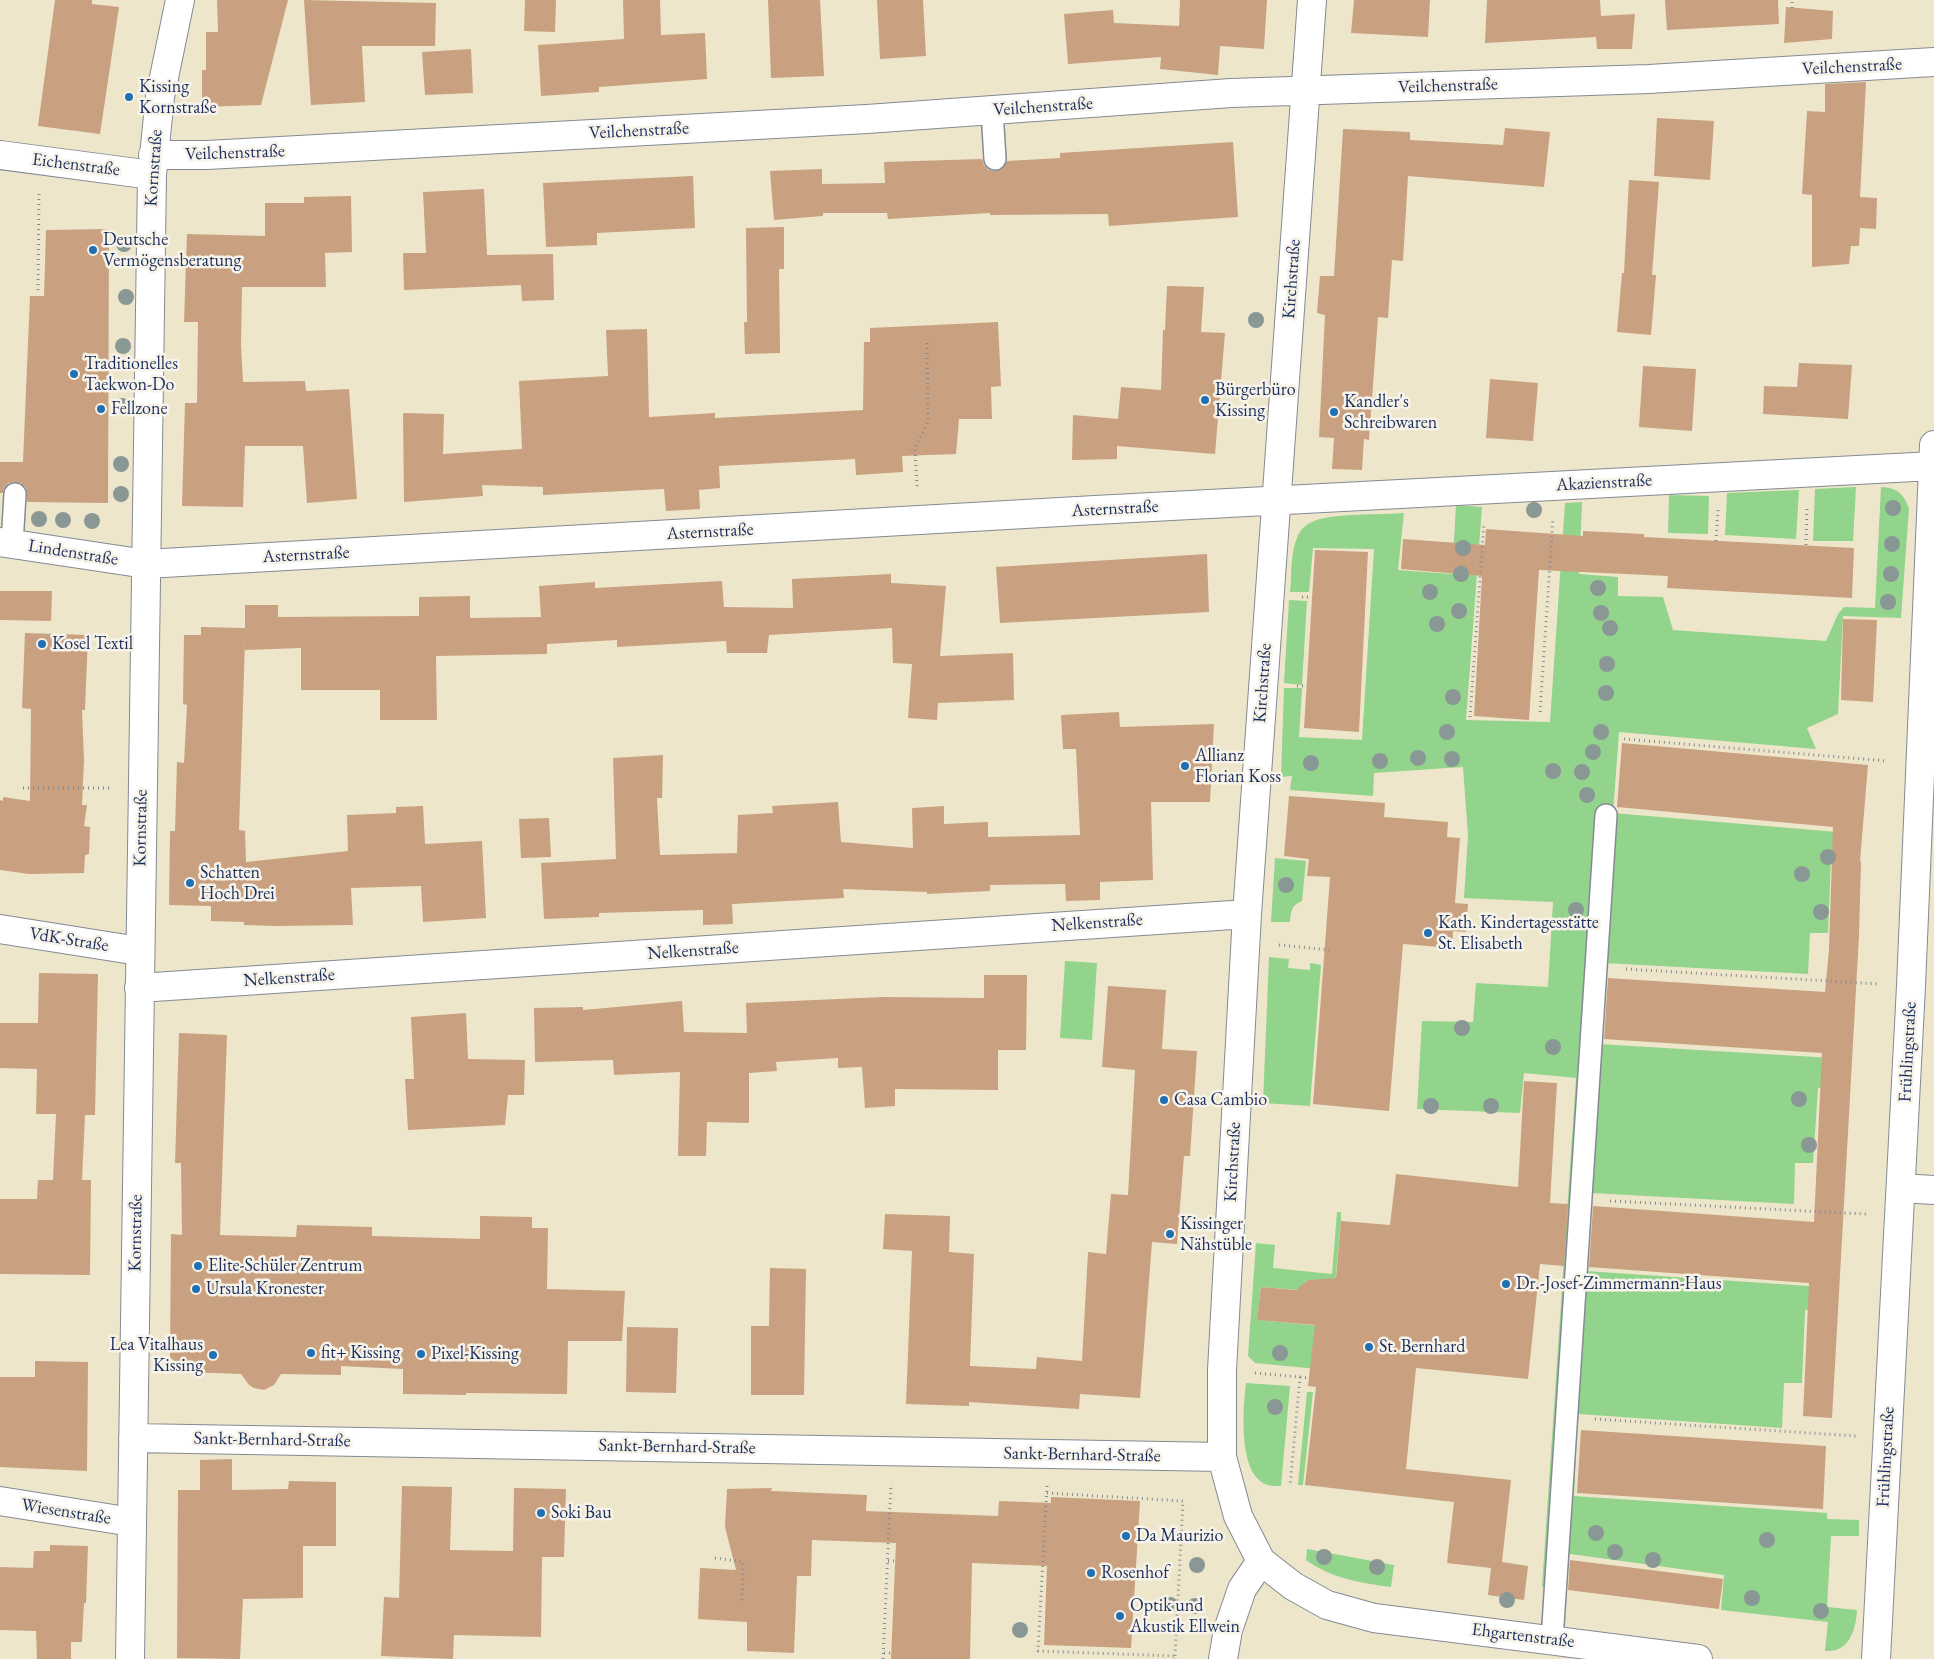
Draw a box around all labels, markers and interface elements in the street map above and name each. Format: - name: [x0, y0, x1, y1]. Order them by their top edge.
- street label: Veilchenstraße: [1802, 54, 1902, 80]
- street label: Veilchenstraße: [1398, 73, 1498, 99]
- place label: Kissing Kornstraße: [139, 76, 216, 118]
- marker: Kissing Kornstraße: [123, 91, 135, 103]
- street label: Veilchenstraße: [992, 93, 1094, 121]
- street label: Veilchenstraße: [589, 118, 689, 144]
- street label: Kornstraße: [141, 129, 167, 207]
- street label: Veilchenstraße: [185, 140, 285, 166]
- street label: Eichenstraße: [31, 149, 121, 181]
- place label: Deutsche Vermögensberatung: [103, 229, 241, 272]
- street label: Kirchstraße: [1278, 238, 1306, 320]
- marker: Deutsche Vermögensberatung: [87, 244, 99, 256]
- place label: Traditionelles Taekwon-Do: [84, 353, 178, 396]
- marker: Traditionelles Taekwon-Do: [68, 368, 80, 380]
- place label: Bürgerbüro Kissing: [1215, 379, 1296, 422]
- place label: Kandler's Schreibwaren: [1344, 391, 1437, 434]
- marker: Bürgerbüro Kissing: [1199, 394, 1211, 406]
- place label: Fellzone: [111, 398, 168, 420]
- marker: Fellzone: [95, 403, 107, 415]
- marker: Kandler's Schreibwaren: [1328, 406, 1340, 418]
- street label: Akazienstraße: [1555, 470, 1653, 496]
- street label: Asternstraße: [1071, 496, 1159, 522]
- street label: Asternstraße: [666, 519, 754, 545]
- street label: Lindenstraße: [26, 535, 120, 571]
- street label: Asternstraße: [262, 542, 350, 568]
- place label: Kosel Textil: [52, 633, 133, 655]
- marker: Kosel Textil: [36, 638, 48, 650]
- street label: Kirchstraße: [1249, 642, 1277, 724]
- place label: Allianz Florian Koss: [1195, 745, 1281, 788]
- marker: Allianz Florian Koss: [1179, 760, 1191, 772]
- street label: Kornstraße: [130, 789, 152, 867]
- place label: Schatten Hoch Drei: [200, 862, 275, 904]
- marker: Schatten Hoch Drei: [184, 877, 196, 889]
- street label: Nelkenstraße: [1051, 909, 1143, 937]
- place label: Kath. Kindertagesstätte St. Elisabeth: [1438, 912, 1599, 954]
- street label: VdK-Straße: [28, 923, 110, 957]
- marker: Kath. Kindertagesstätte St. Elisabeth: [1422, 927, 1434, 939]
- street label: Nelkenstraße: [647, 937, 739, 965]
- street label: Nelkenstraße: [243, 964, 335, 992]
- street label: Frühlingstraße: [1895, 1001, 1921, 1103]
- place label: Casa Cambio: [1174, 1089, 1267, 1111]
- marker: Casa Cambio: [1158, 1094, 1170, 1106]
- street label: Kirchstraße: [1220, 1121, 1246, 1203]
- street label: Kornstraße: [125, 1194, 147, 1272]
- place label: Kissinger Nähstüble: [1180, 1213, 1252, 1256]
- marker: Kissinger Nähstüble: [1164, 1228, 1176, 1240]
- place label: Elite-Schüler Zentrum: [208, 1255, 362, 1277]
- marker: Elite-Schüler Zentrum: [192, 1260, 204, 1272]
- place label: Dr.-Josef-Zimmermann-Haus: [1516, 1273, 1722, 1295]
- place label: Ursula Kronester: [206, 1278, 324, 1300]
- marker: Dr.-Josef-Zimmermann-Haus: [1500, 1278, 1512, 1290]
- marker: Ursula Kronester: [190, 1283, 202, 1295]
- place label: Lea Vitalhaus Kissing: [110, 1334, 203, 1376]
- place label: St. Bernhard: [1379, 1336, 1465, 1358]
- marker: St. Bernhard: [1363, 1341, 1375, 1353]
- place label: fit+ Kissing: [321, 1342, 400, 1364]
- place label: Pixel-Kissing: [431, 1343, 519, 1365]
- marker: fit+ Kissing: [305, 1347, 317, 1359]
- marker: Pixel-Kissing: [415, 1348, 427, 1360]
- marker: Lea Vitalhaus Kissing: [207, 1349, 219, 1361]
- street label: Frühlingstraße: [1873, 1406, 1899, 1508]
- street label: Sankt-Bernhard-Straße: [193, 1428, 351, 1452]
- street label: Sankt-Bernhard-Straße: [598, 1435, 756, 1459]
- street label: Sankt-Bernhard-Straße: [1003, 1443, 1161, 1467]
- street label: Wiesenstraße: [20, 1494, 112, 1530]
- place label: Soki Bau: [551, 1502, 612, 1524]
- marker: Soki Bau: [535, 1507, 547, 1519]
- place label: Da Maurizio: [1136, 1525, 1223, 1547]
- marker: Da Maurizio: [1120, 1530, 1132, 1542]
- place label: Rosenhof: [1101, 1562, 1169, 1584]
- marker: Rosenhof: [1085, 1567, 1097, 1579]
- place label: Optik und Akustik Ellwein: [1130, 1595, 1240, 1638]
- marker: Optik und Akustik Ellwein: [1114, 1610, 1126, 1622]
- street label: Ehgartenstraße: [1470, 1619, 1576, 1653]

